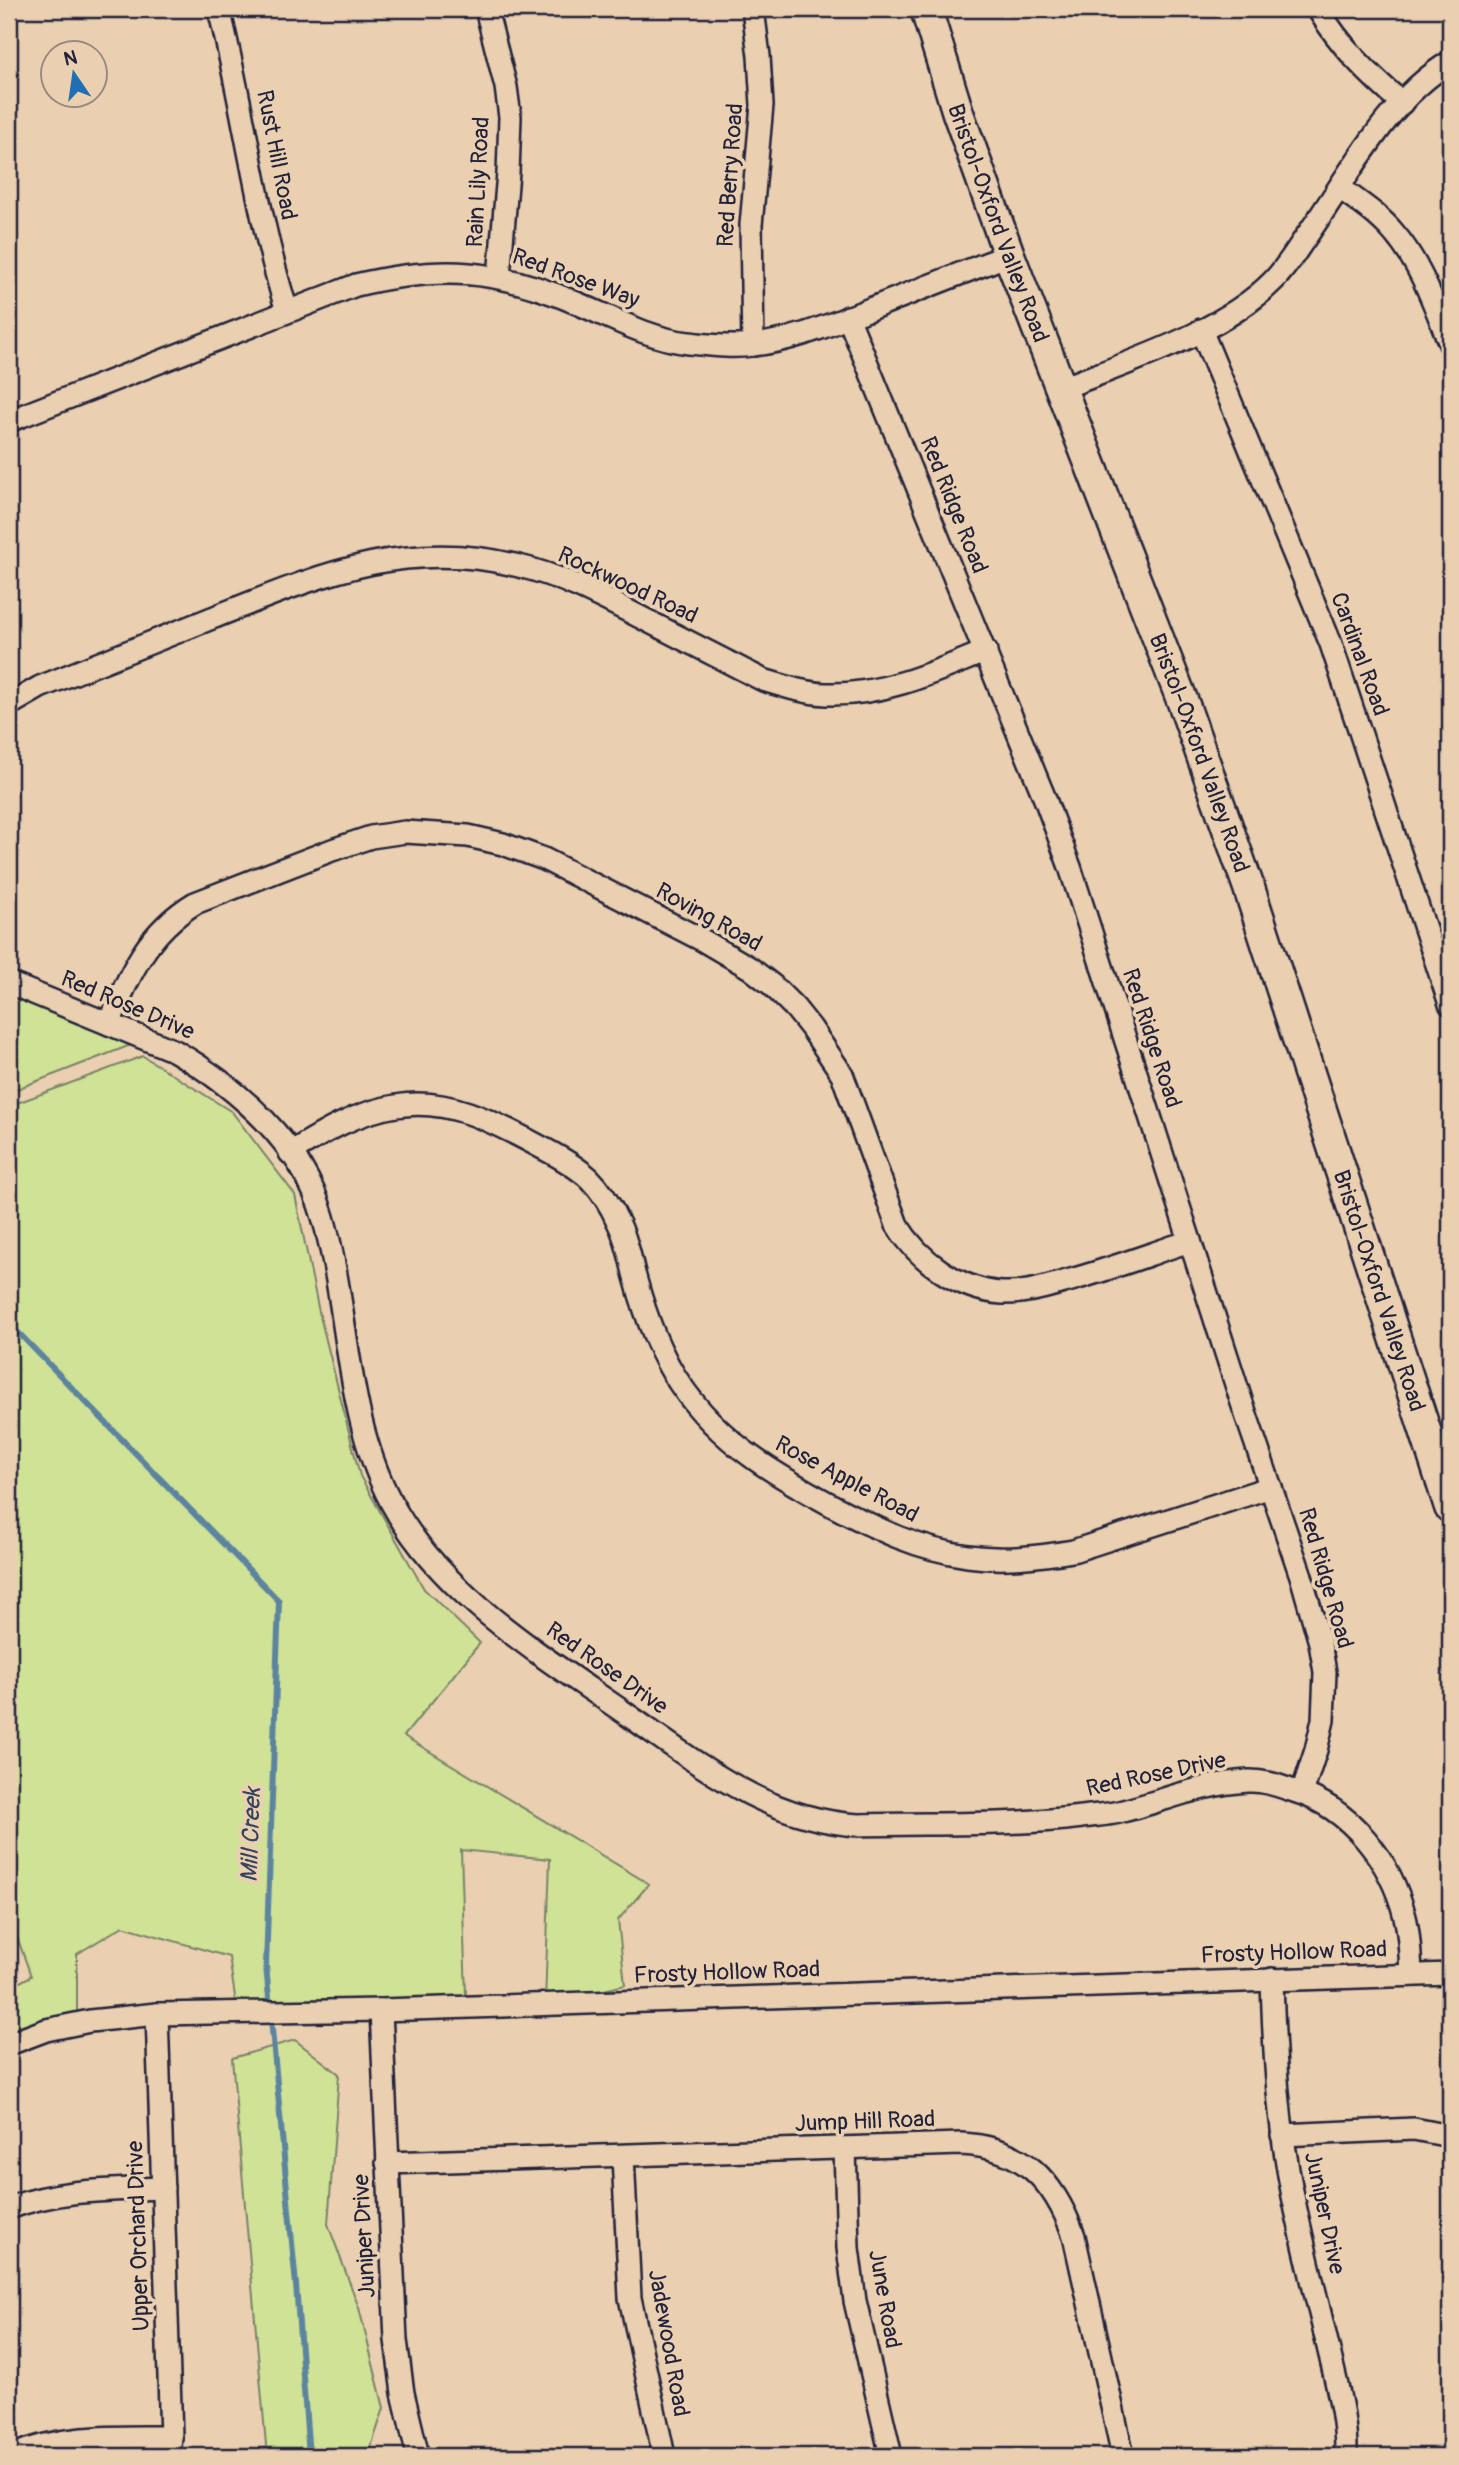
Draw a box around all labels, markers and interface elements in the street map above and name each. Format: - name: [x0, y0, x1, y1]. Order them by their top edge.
- north arrow: [38, 38, 108, 108]
- text: N: [61, 45, 80, 72]
- street label: Rust Hill Road: [250, 88, 304, 222]
- street label: Bristol-Oxford Valley Road: [941, 100, 1056, 346]
- street label: Red Berry Road: [711, 102, 749, 248]
- street label: Rain Lily Road: [460, 116, 496, 248]
- street label: Red Rose Way: [508, 242, 644, 314]
- street label: Red Ridge Road: [913, 432, 995, 578]
- street label: Rockwood Road: [553, 540, 703, 630]
- street label: Cardinal Road: [1324, 588, 1396, 720]
- street label: Bristol-Oxford Valley Road: [1143, 629, 1257, 876]
- street label: Roving Road: [651, 876, 767, 958]
- street label: Red Rose Drive: [57, 964, 200, 1046]
- street label: Red Ridge Road: [1116, 965, 1188, 1111]
- street label: Bristol-Oxford Valley Road: [1327, 1166, 1432, 1415]
- street label: Rose Apple Road: [770, 1429, 924, 1529]
- street label: Red Ridge Road: [1292, 1504, 1360, 1652]
- street label: Red Rose Drive: [540, 1615, 674, 1721]
- street label: Red Rose Drive: [1083, 1745, 1229, 1803]
- water label: Mill Creek: [235, 1785, 267, 1883]
- street label: Frosty Hollow Road: [1200, 1934, 1388, 1970]
- street label: Frosty Hollow Road: [633, 1954, 821, 1990]
- street label: Jump Hill Road: [794, 2104, 936, 2138]
- street label: Upper Orchard Drive: [120, 2140, 156, 2332]
- street label: Juniper Drive: [1298, 2149, 1352, 2277]
- street label: Juniper Drive: [346, 2173, 382, 2299]
- street label: June Road: [862, 2247, 908, 2351]
- street label: Jadewood Road: [642, 2267, 696, 2419]

